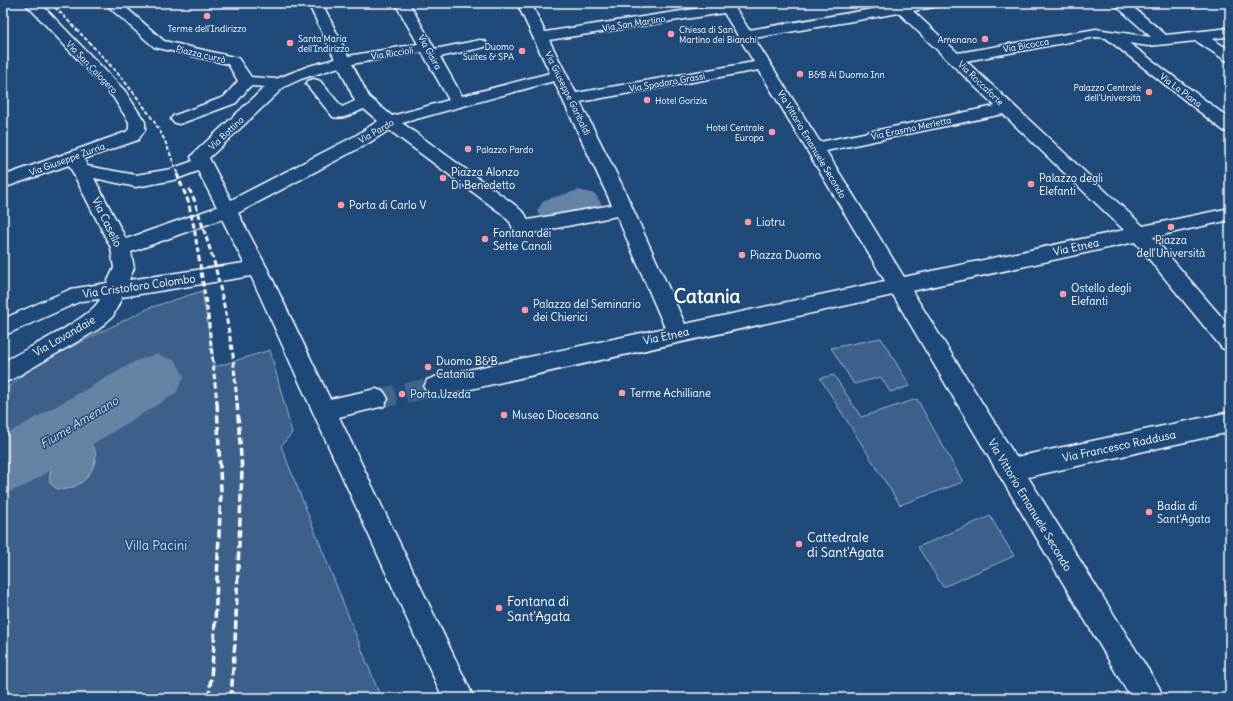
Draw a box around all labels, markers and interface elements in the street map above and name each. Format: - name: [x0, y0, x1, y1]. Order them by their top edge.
- marker: Terme dell'Indirizzo: [202, 11, 212, 21]
- street label: Via San Martino: [602, 13, 666, 33]
- place label: Terme dell'Indirizzo: [168, 23, 247, 34]
- place label: Chiesa di San Martino dei Bianchi: [679, 24, 757, 45]
- marker: Chiesa di San Martino dei Bianchi: [666, 29, 676, 39]
- place label: Santa Maria dell'Indirizzo: [298, 33, 350, 54]
- street label: Via Gisira: [416, 33, 444, 71]
- place label: Amenano: [938, 34, 977, 45]
- marker: Amenano: [980, 34, 990, 44]
- street label: Via Bicocca: [1002, 36, 1050, 54]
- street label: Via San Calogero: [64, 38, 120, 96]
- marker: Santa Maria dell'Indirizzo: [285, 38, 295, 48]
- place label: Duomo Suites & SPA: [463, 41, 514, 62]
- street label: Piazza currò: [175, 43, 227, 65]
- street label: Via Riccioli: [370, 44, 414, 62]
- marker: Duomo Suites & SPA: [517, 46, 527, 56]
- street label: Via Giuseppe Garibaldi: [543, 49, 593, 137]
- street label: Via Roccaforte: [956, 59, 1006, 108]
- marker: B&B Al Duomo Inn: [795, 69, 805, 79]
- place label: B&B Al Duomo Inn: [808, 69, 885, 80]
- street label: Via Spadaro Grassi: [628, 70, 706, 94]
- street label: Via La Piana: [1158, 71, 1204, 109]
- place label: Palazzo Centrale dell'Università: [1073, 82, 1141, 103]
- marker: Palazzo Centrale dell'Università: [1144, 87, 1154, 97]
- street label: Via Vittorio Emanuele Secondo: [775, 88, 849, 200]
- marker: Hotel Gorizia: [642, 95, 652, 105]
- place label: Hotel Gorizia: [655, 95, 707, 106]
- street label: Via Bottino: [206, 114, 246, 152]
- street label: Via Erasmo Merletta: [870, 114, 952, 142]
- street label: Via Pardo: [356, 116, 396, 146]
- place label: Hotel Centrale Europa: [706, 122, 764, 143]
- marker: Hotel Centrale Europa: [767, 127, 777, 137]
- street label: Via Giuseppe Zurria: [28, 140, 106, 178]
- marker: Palazzo Pardo: [463, 144, 473, 154]
- place label: Palazzo Pardo: [476, 144, 533, 155]
- place label: Piazza Alonzo Di Benedetto: [451, 165, 519, 192]
- place label: Palazzo degli Elefanti: [1039, 171, 1103, 198]
- marker: Piazza Alonzo Di Benedetto: [438, 173, 448, 183]
- marker: Palazzo degli Elefanti: [1026, 179, 1036, 189]
- street label: Via Casello: [89, 195, 125, 249]
- place label: Porta di Carlo V: [349, 198, 426, 212]
- marker: Porta di Carlo V: [336, 200, 346, 210]
- place label: Liotru: [756, 215, 786, 229]
- marker: Liotru: [743, 217, 753, 227]
- marker: Piazza dell'Università: [1166, 222, 1176, 232]
- place label: Fontana dei Sette Canali: [493, 226, 552, 253]
- place label: Piazza dell'Università: [1137, 233, 1205, 260]
- marker: Fontana dei Sette Canali: [480, 234, 490, 244]
- street label: Via Etnea: [1052, 235, 1100, 259]
- place label: Piazza Duomo: [750, 248, 821, 262]
- marker: Piazza Duomo: [737, 250, 747, 260]
- street label: Via Cristoforo Colombo: [82, 271, 196, 301]
- place label: Ostello degli Elefanti: [1071, 281, 1131, 308]
- district label: Catania: [674, 284, 740, 308]
- marker: Ostello degli Elefanti: [1058, 289, 1068, 299]
- place label: Palazzo del Seminario dei Chierici: [533, 297, 641, 324]
- marker: Palazzo del Seminario dei Chierici: [520, 305, 530, 315]
- street label: Via Lavandaie: [30, 313, 98, 359]
- street label: Via Etnea: [642, 324, 690, 348]
- place label: Duomo B&B Catania: [436, 354, 498, 381]
- marker: Duomo B&B Catania: [423, 362, 433, 372]
- place label: Terme Achilliane: [630, 386, 711, 400]
- place label: Porta Uzeda: [410, 387, 471, 401]
- marker: Terme Achilliane: [617, 388, 627, 398]
- marker: Porta Uzeda: [397, 389, 407, 399]
- water label: Fiume Amenano: [37, 392, 122, 451]
- place label: Museo Diocesano: [512, 408, 599, 422]
- marker: Museo Diocesano: [499, 410, 509, 420]
- street label: Via Francesco Raddusa: [1061, 427, 1177, 465]
- street label: Via Vittorio Emanuele Secondo: [985, 436, 1075, 574]
- place label: Badia di Sant'Agata: [1157, 499, 1211, 526]
- marker: Badia di Sant'Agata: [1144, 507, 1154, 517]
- place label: Cattedrale di Sant'Agata: [807, 529, 884, 561]
- park label: Villa Pacini: [125, 537, 187, 554]
- marker: Cattedrale di Sant'Agata: [794, 539, 804, 549]
- place label: Fontana di Sant'Agata: [507, 593, 570, 625]
- marker: Fontana di Sant'Agata: [494, 603, 504, 613]

